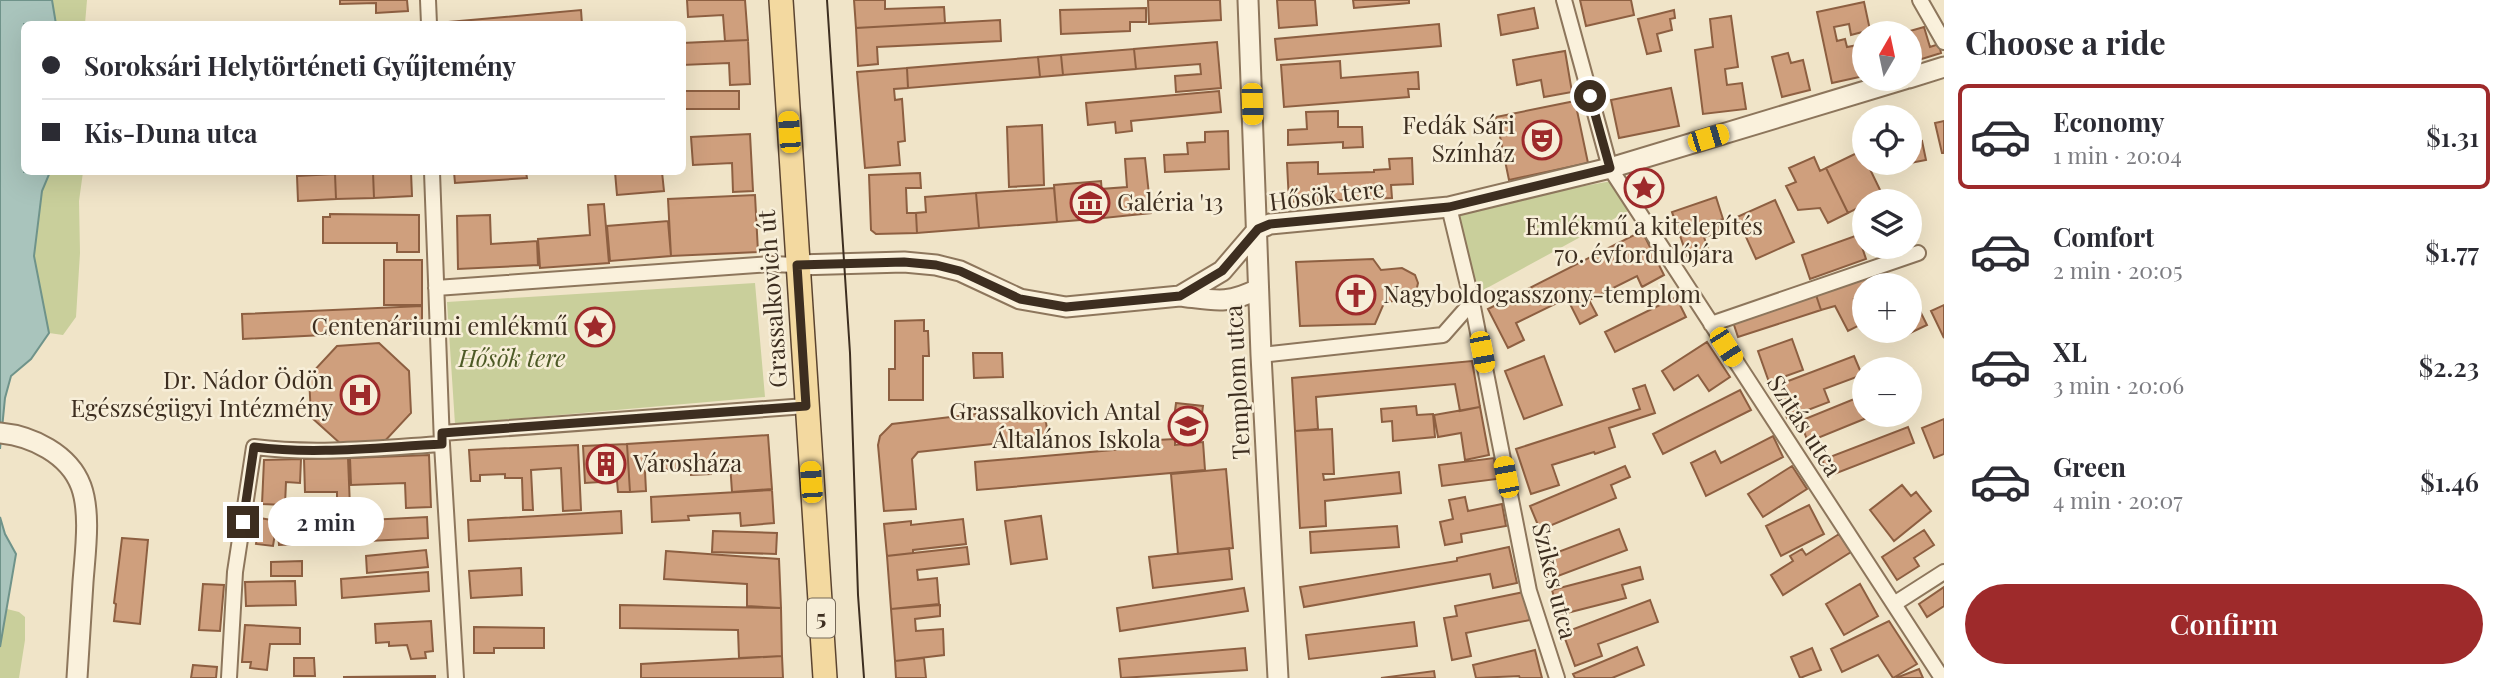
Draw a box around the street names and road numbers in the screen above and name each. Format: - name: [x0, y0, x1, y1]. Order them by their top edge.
- street label: Hősök tere: [1267, 171, 1386, 217]
- street label: Grassalkovich út: [749, 209, 793, 389]
- street label: Templom utca: [1216, 304, 1256, 460]
- street label: Szitás utca: [1761, 368, 1850, 482]
- street label: Szikes utca: [1526, 519, 1586, 642]
- road number: 5: [807, 598, 835, 638]

